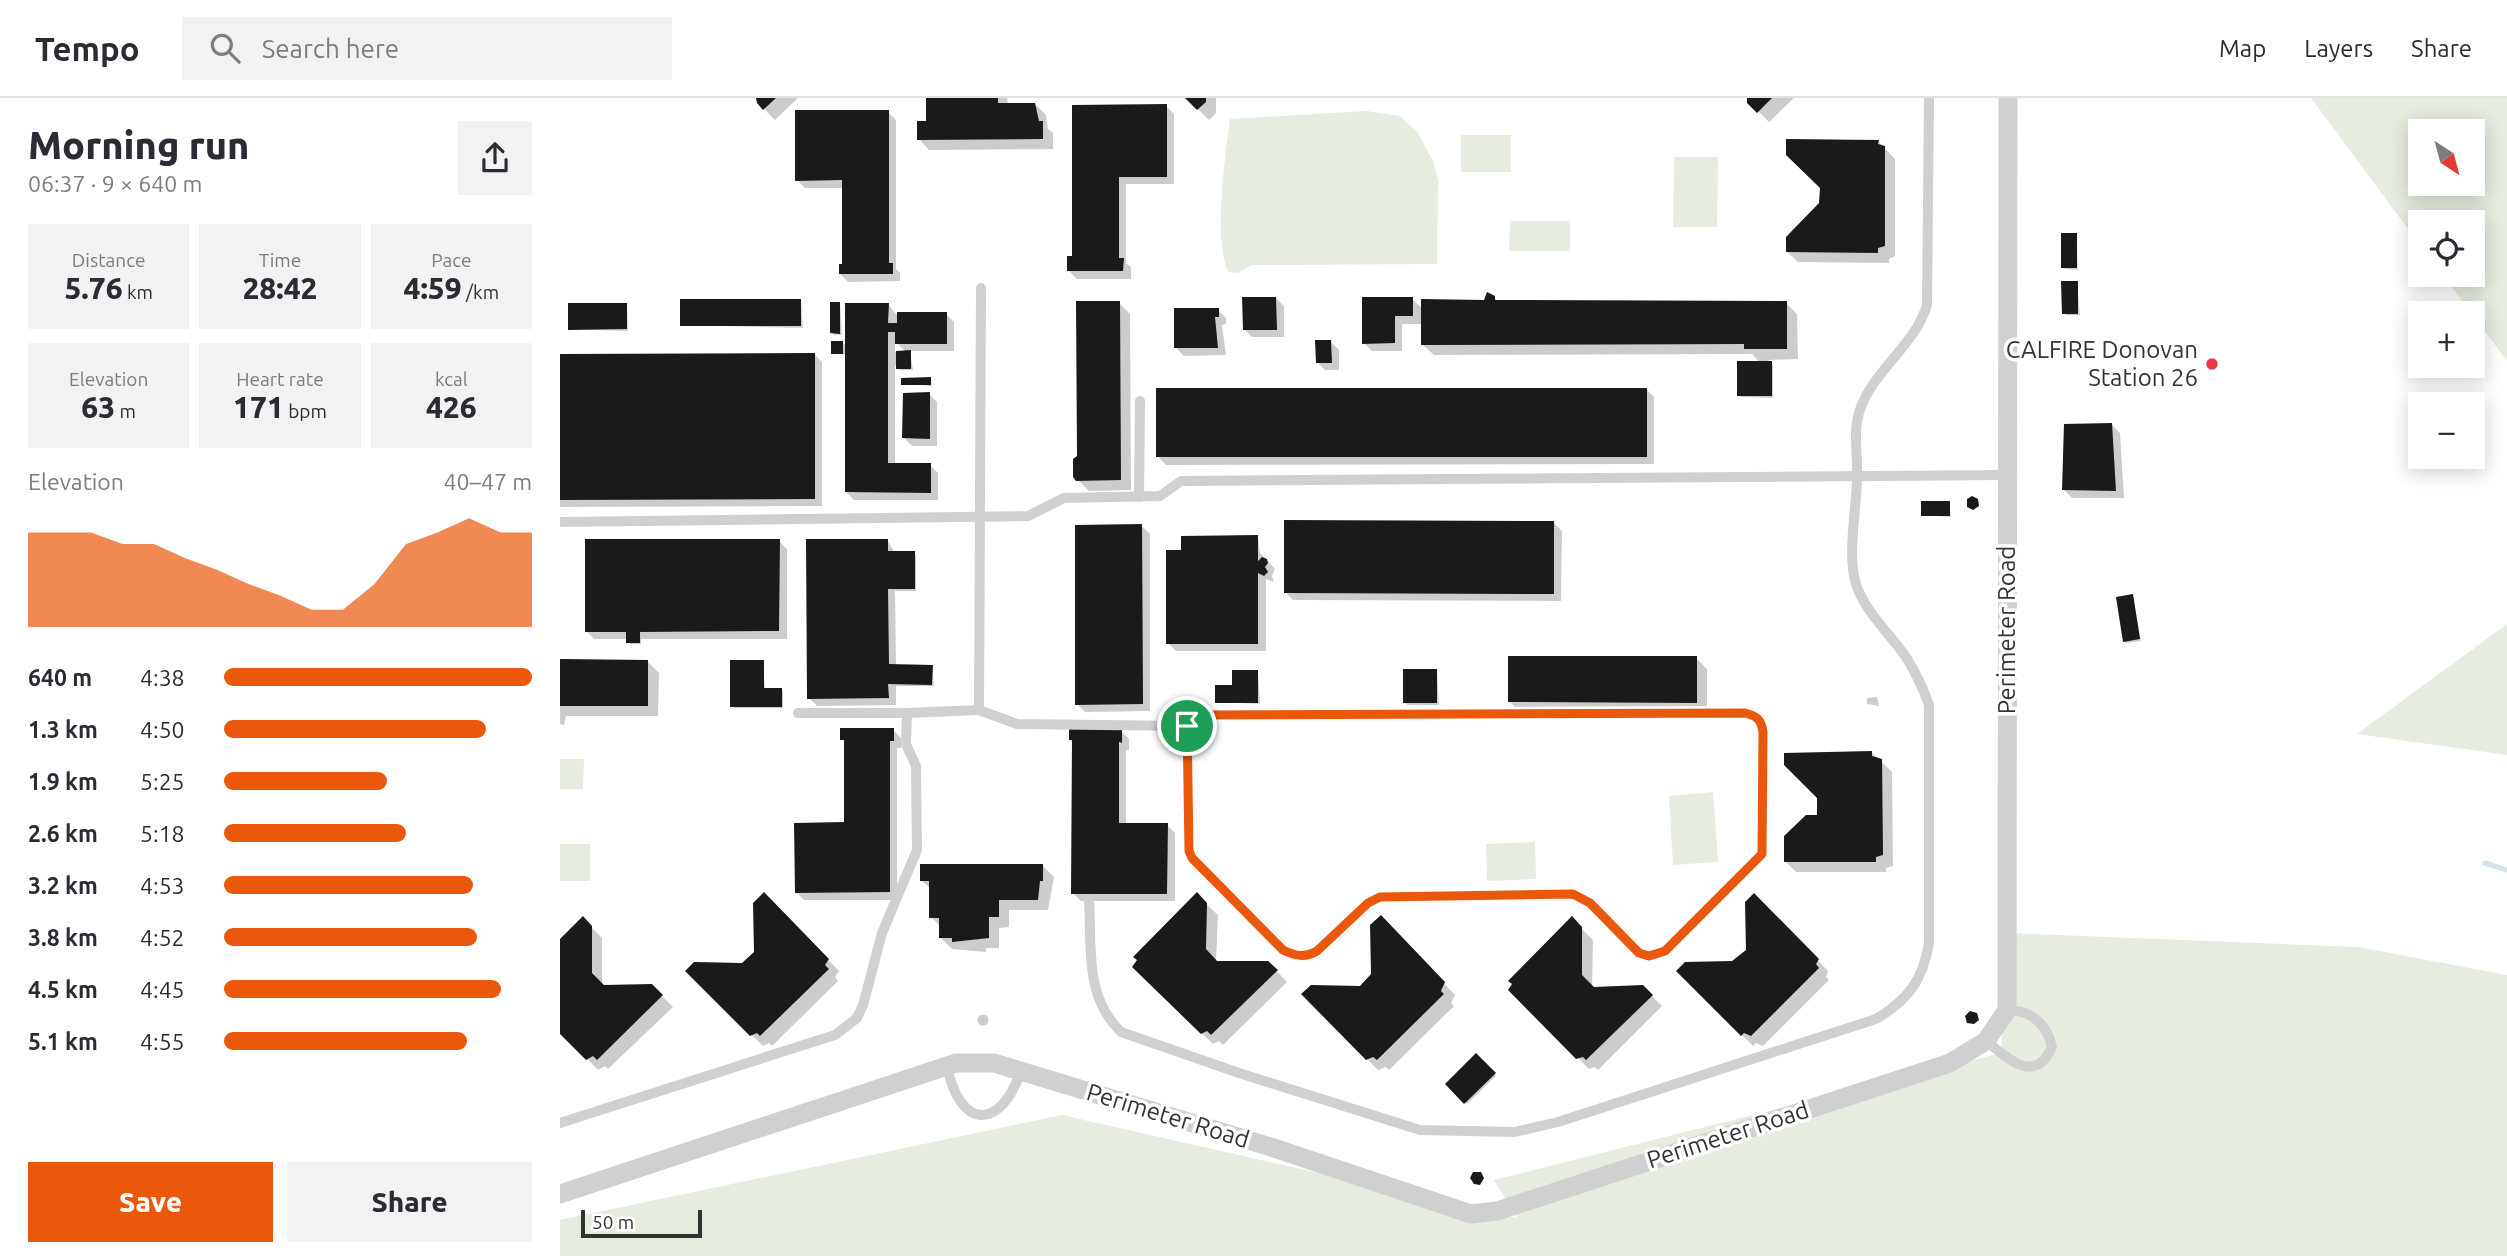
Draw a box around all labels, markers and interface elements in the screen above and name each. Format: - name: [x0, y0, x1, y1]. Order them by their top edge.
- search box: [182, 17, 672, 80]
- icon: search: [206, 29, 244, 67]
- text: Tempo: [35, 30, 140, 67]
- text: Search here: [262, 34, 399, 63]
- text: Map: [2219, 35, 2266, 62]
- text: Layers: [2304, 35, 2373, 62]
- text: Share: [2411, 35, 2472, 62]
- north arrow: [2408, 119, 2485, 196]
- map controls: [2408, 119, 2485, 469]
- button: share: [458, 121, 532, 195]
- text: Morning run: [28, 124, 249, 166]
- text: 06:37 · 9 × 640 m: [28, 171, 202, 196]
- button: locate: [2408, 210, 2485, 287]
- text: Distance: [72, 249, 145, 271]
- text: Time: [259, 249, 301, 271]
- text: Pace: [431, 249, 471, 271]
- text: 5.76: [64, 271, 123, 305]
- text: 28:42: [242, 271, 318, 305]
- text: 4:59: [404, 271, 462, 305]
- text: km: [123, 281, 153, 303]
- text: /km: [462, 281, 499, 303]
- button: +: [2408, 301, 2485, 378]
- place label: CALFIRE Donovan Station 26: [2006, 336, 2198, 391]
- marker: CALFIRE Donovan Station 26: [2204, 356, 2220, 372]
- text: Elevation: [69, 368, 148, 390]
- text: Heart rate: [236, 368, 324, 390]
- text: kcal: [435, 368, 468, 390]
- text: 63: [81, 390, 115, 424]
- text: 171: [233, 390, 284, 424]
- text: 426: [426, 390, 477, 424]
- button: −: [2408, 392, 2485, 469]
- text: m: [115, 400, 136, 422]
- text: bpm: [284, 400, 327, 422]
- text: Elevation: [28, 469, 124, 494]
- text: 40–47 m: [444, 469, 532, 494]
- street label: Perimeter Road: [1993, 546, 2020, 714]
- text: 640 m: [28, 665, 92, 690]
- text: 4:38: [140, 665, 185, 690]
- pin: [1157, 696, 1217, 756]
- icon: arrive: [1168, 707, 1206, 745]
- text: 1.3 km: [28, 717, 98, 742]
- text: 4:50: [140, 717, 185, 742]
- text: 1.9 km: [28, 769, 98, 794]
- text: 5:25: [140, 769, 185, 794]
- text: 2.6 km: [28, 821, 98, 846]
- text: 5:18: [140, 821, 185, 846]
- text: 3.2 km: [28, 873, 98, 898]
- text: 4:53: [140, 873, 185, 898]
- text: 3.8 km: [28, 925, 98, 950]
- text: 4:52: [140, 925, 185, 950]
- text: 4.5 km: [28, 977, 98, 1002]
- text: 4:45: [140, 977, 185, 1002]
- text: 5.1 km: [28, 1029, 98, 1054]
- text: 4:55: [140, 1029, 185, 1054]
- street label: Perimeter Road: [1084, 1078, 1253, 1153]
- street label: Perimeter Road: [1644, 1096, 1812, 1173]
- button: Save: [28, 1162, 273, 1242]
- button: Share: [287, 1162, 532, 1242]
- scale bar: [581, 1207, 702, 1239]
- text: 50 m: [592, 1211, 634, 1233]

